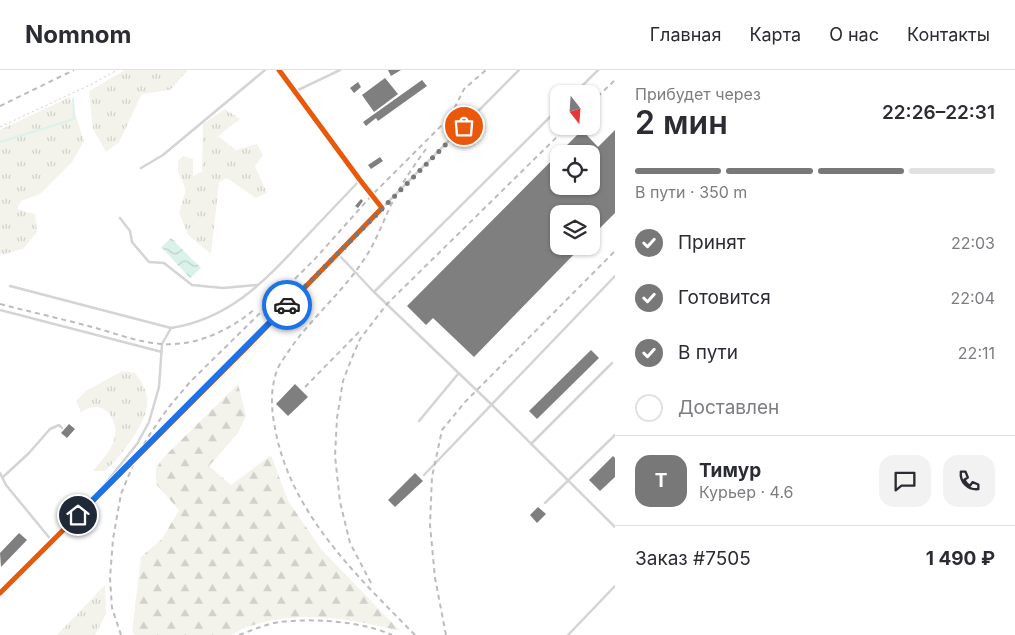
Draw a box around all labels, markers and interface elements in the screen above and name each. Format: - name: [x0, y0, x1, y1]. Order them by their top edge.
- text: Nomnom: [25, 20, 131, 49]
- text: Главная: [650, 24, 721, 45]
- text: Карта: [749, 24, 801, 45]
- text: О нас: [829, 24, 879, 45]
- text: Контакты: [907, 24, 990, 45]
- text: Прибудет через: [635, 84, 761, 104]
- north arrow: [550, 85, 600, 135]
- map controls: [550, 85, 600, 255]
- text: 22:26–22:31: [882, 101, 995, 124]
- text: 2 мин: [635, 103, 728, 142]
- pin: [443, 105, 485, 147]
- icon: bag: [450, 112, 478, 140]
- button: locate: [550, 145, 600, 195]
- text: В пути · 350 m: [635, 182, 747, 202]
- button: layers: [550, 205, 600, 255]
- icon: check: [635, 229, 663, 257]
- text: Принят: [678, 231, 746, 254]
- text: 22:03: [951, 233, 995, 253]
- courier: [262, 280, 312, 330]
- icon: check: [635, 284, 663, 312]
- text: Готовится: [678, 286, 771, 309]
- text: 22:04: [950, 288, 995, 308]
- icon: car: [273, 291, 301, 319]
- icon: check: [635, 339, 663, 367]
- text: В пути: [678, 341, 738, 364]
- text: 22:11: [958, 343, 995, 363]
- text: Доставлен: [678, 396, 779, 419]
- button: chat: [879, 455, 931, 507]
- button: phone: [943, 455, 995, 507]
- text: Тимур: [699, 459, 761, 482]
- text: Т: [655, 469, 667, 492]
- text: Курьер · 4.6: [699, 482, 794, 502]
- pin: [57, 494, 99, 536]
- icon: home: [64, 501, 92, 529]
- text: Заказ #7505: [635, 547, 751, 570]
- text: 1 490 ₽: [926, 547, 995, 570]

